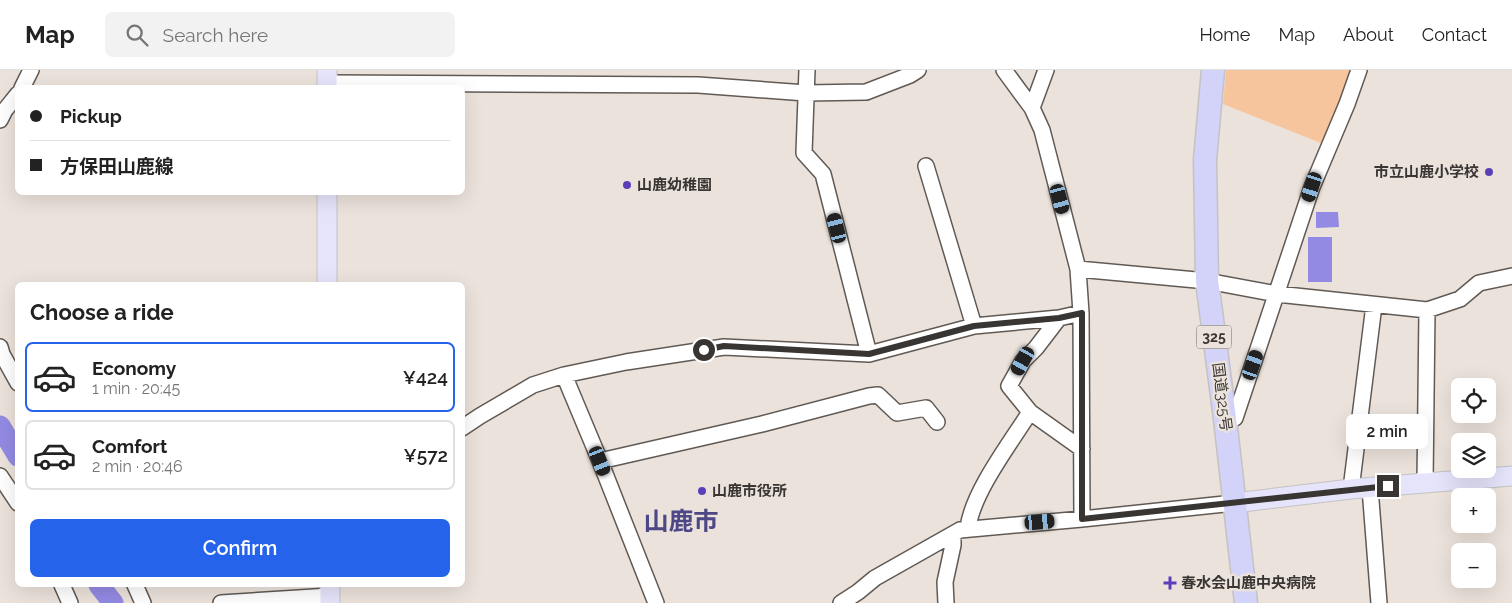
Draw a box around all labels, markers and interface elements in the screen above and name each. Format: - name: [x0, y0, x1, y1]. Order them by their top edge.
- search box: [105, 12, 455, 57]
- text: Map: [25, 20, 75, 49]
- icon: search: [123, 21, 151, 49]
- text: Search here: [163, 24, 268, 46]
- text: Home: [1199, 24, 1250, 45]
- text: Map: [1278, 24, 1315, 45]
- text: About: [1343, 24, 1394, 45]
- text: Contact: [1422, 24, 1487, 45]
- text: Pickup: [60, 105, 122, 127]
- text: 方保田山鹿線: [60, 155, 174, 177]
- place label: 市立山鹿小学校: [1374, 163, 1479, 181]
- marker: 市立山鹿小学校: [1483, 166, 1495, 178]
- car: [1300, 170, 1323, 204]
- place label: 山鹿幼稚園: [637, 176, 712, 194]
- marker: 山鹿幼稚園: [621, 179, 633, 191]
- car: [1048, 183, 1071, 215]
- car: [826, 212, 847, 244]
- text: Choose a ride: [30, 299, 174, 325]
- road number: 325: [1196, 326, 1232, 348]
- route start: [693, 339, 715, 361]
- car: [1009, 344, 1036, 378]
- car: [1241, 348, 1264, 382]
- icon: car: [32, 355, 77, 400]
- text: Economy: [92, 357, 176, 379]
- street label: 国道325号: [1209, 362, 1235, 432]
- text: ¥424: [403, 366, 448, 388]
- map controls: [1451, 378, 1496, 588]
- button: locate: [1451, 378, 1496, 423]
- text: 1 min · 20:45: [92, 379, 180, 398]
- callout: 2 min: [1347, 414, 1429, 448]
- text: 2 min: [1367, 422, 1408, 441]
- icon: car: [32, 433, 77, 478]
- button: layers: [1451, 433, 1496, 478]
- text: Comfort: [92, 435, 167, 457]
- text: ¥572: [403, 444, 448, 466]
- car: [587, 444, 612, 478]
- text: 2 min · 20:46: [92, 457, 183, 476]
- route end: [1377, 475, 1399, 497]
- place label: 山鹿市役所: [712, 482, 787, 500]
- marker: 山鹿市役所: [696, 485, 708, 497]
- button: +: [1451, 488, 1496, 533]
- district label: 山鹿市: [643, 506, 719, 536]
- car: [1024, 513, 1055, 531]
- button: Confirm: [30, 519, 450, 577]
- button: −: [1451, 543, 1496, 588]
- place label: 春水会山鹿中央病院: [1181, 574, 1316, 592]
- marker: 春水会山鹿中央病院: [1163, 576, 1177, 590]

